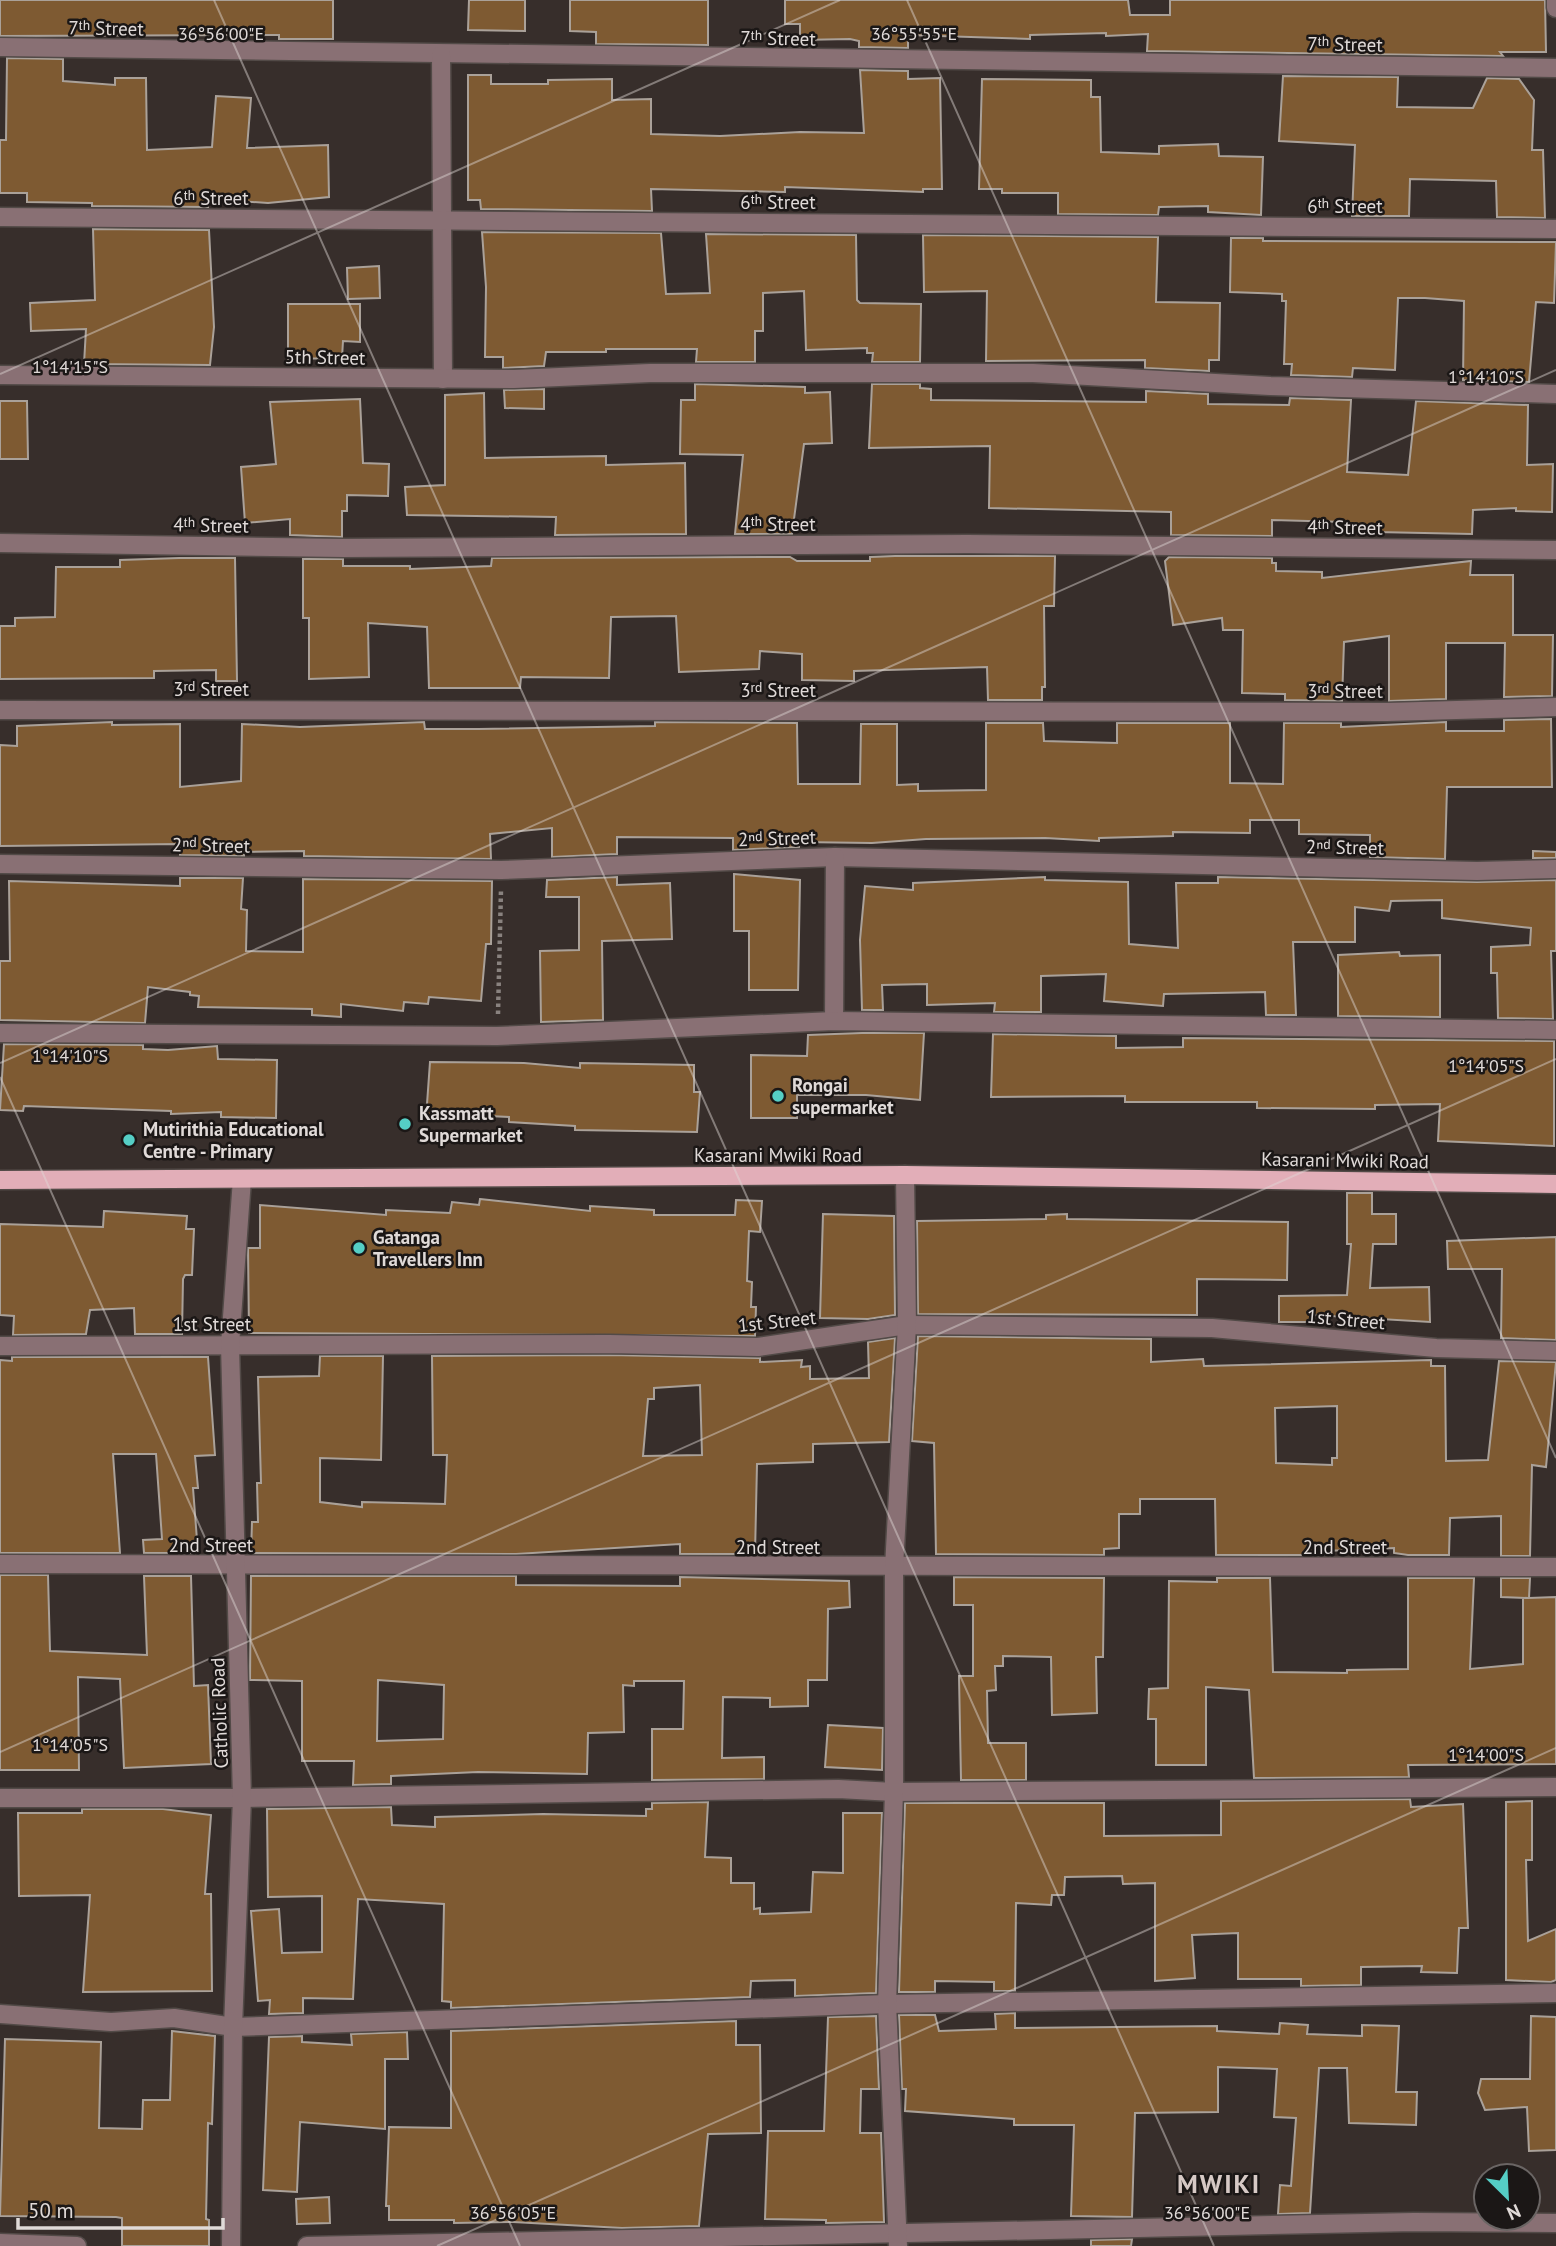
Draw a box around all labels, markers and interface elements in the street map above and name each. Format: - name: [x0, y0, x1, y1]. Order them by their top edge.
- street label: 7ᵗʰ Street: [68, 15, 144, 41]
- text: 36°56'00"E: [178, 22, 264, 45]
- text: 36°55'55"E: [871, 22, 957, 45]
- street label: 7ᵗʰ Street: [740, 25, 816, 51]
- street label: 7ᵗʰ Street: [1307, 31, 1383, 57]
- street label: 6ᵗʰ Street: [173, 186, 249, 210]
- street label: 6ᵗʰ Street: [740, 190, 816, 214]
- street label: 6ᵗʰ Street: [1307, 194, 1383, 218]
- street label: 5th Street: [284, 344, 366, 370]
- text: 1°14'15"S: [32, 355, 108, 378]
- text: 1°14'10"S: [1448, 365, 1524, 388]
- street label: 4ᵗʰ Street: [173, 512, 249, 538]
- street label: 4ᵗʰ Street: [740, 512, 816, 536]
- street label: 4ᵗʰ Street: [1307, 514, 1383, 540]
- street label: 3ʳᵈ Street: [173, 677, 249, 701]
- street label: 3ʳᵈ Street: [740, 678, 816, 702]
- street label: 3ʳᵈ Street: [1307, 679, 1383, 703]
- street label: 2ⁿᵈ Street: [738, 825, 817, 851]
- street label: 2ⁿᵈ Street: [172, 832, 251, 858]
- street label: 2ⁿᵈ Street: [1306, 834, 1385, 860]
- text: 1°14'10"S: [32, 1044, 108, 1067]
- text: 1°14'05"S: [1448, 1054, 1524, 1077]
- place label: Rongai supermarket: [792, 1073, 894, 1119]
- marker: Rongai supermarket: [770, 1088, 786, 1104]
- place label: Kassmatt Supermarket: [419, 1101, 523, 1147]
- marker: Kassmatt Supermarket: [397, 1116, 413, 1132]
- place label: Mutirithia Educational Centre - Primary: [143, 1117, 324, 1163]
- marker: Mutirithia Educational Centre - Primary: [121, 1132, 137, 1148]
- street label: Kasarani Mwiki Road: [694, 1143, 862, 1167]
- street label: Kasarani Mwiki Road: [1261, 1147, 1429, 1173]
- place label: Gatanga Travellers Inn: [373, 1225, 483, 1271]
- marker: Gatanga Travellers Inn: [351, 1240, 367, 1256]
- street label: 1st Street: [1306, 1304, 1387, 1334]
- street label: 1st Street: [737, 1305, 818, 1337]
- street label: 1st Street: [173, 1312, 252, 1336]
- street label: 2nd Street: [169, 1533, 254, 1557]
- street label: 2nd Street: [736, 1535, 821, 1559]
- street label: 2nd Street: [1303, 1535, 1388, 1559]
- street label: Catholic Road: [205, 1657, 233, 1769]
- text: 1°14'05"S: [32, 1733, 108, 1756]
- text: 1°14'00"S: [1448, 1743, 1524, 1766]
- north arrow: [1472, 2162, 1542, 2232]
- district label: MWIKI: [1177, 2167, 1261, 2200]
- scale bar: [18, 2186, 222, 2230]
- text: 50 m: [28, 2197, 74, 2224]
- text: N: [1503, 2199, 1524, 2226]
- text: 36°56'05"E: [470, 2201, 556, 2224]
- text: 36°56'00"E: [1164, 2201, 1250, 2224]

